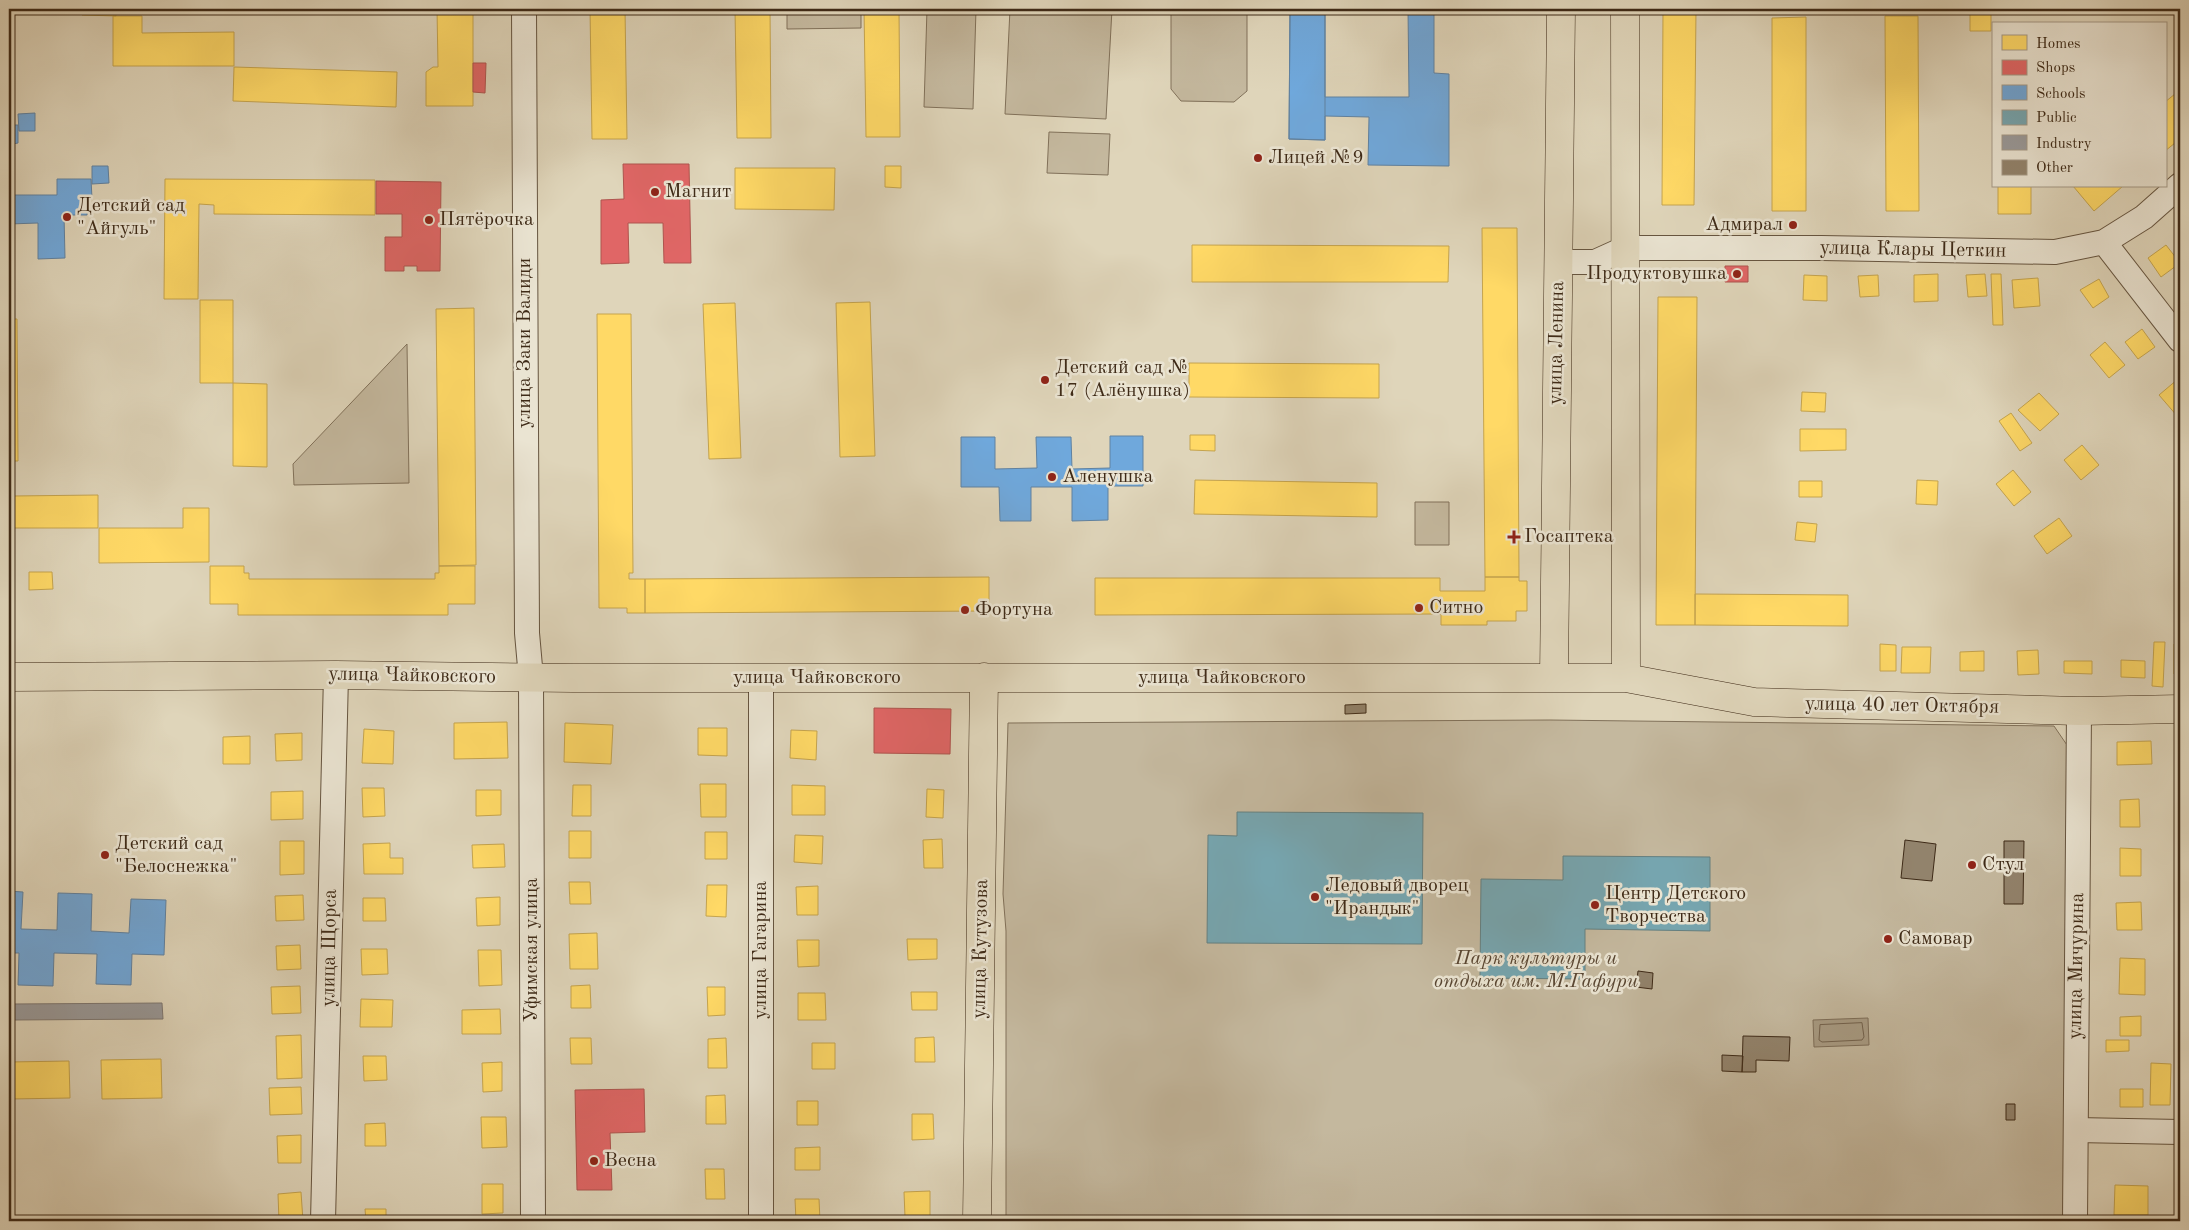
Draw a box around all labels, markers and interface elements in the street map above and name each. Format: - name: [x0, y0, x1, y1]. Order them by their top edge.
- legend: [1992, 22, 2166, 188]
- text: Homes: [2036, 37, 2081, 52]
- text: Shops: [2036, 61, 2075, 76]
- text: Schools: [2036, 87, 2085, 102]
- text: Public: [2036, 111, 2077, 126]
- text: Industry: [2036, 137, 2092, 152]
- place label: Лицей №9: [1268, 148, 1364, 168]
- marker: Лицей №9: [1252, 152, 1264, 164]
- text: Other: [2036, 161, 2073, 176]
- place label: Магнит: [665, 182, 732, 202]
- marker: Магнит: [649, 186, 661, 198]
- place label: Детский сад "Айгуль": [77, 196, 185, 239]
- place label: Пятёрочка: [439, 210, 534, 230]
- marker: Детский сад "Айгуль": [61, 211, 73, 223]
- marker: Пятёрочка: [423, 214, 435, 226]
- place label: Адмирал: [1705, 215, 1783, 235]
- marker: Адмирал: [1787, 219, 1799, 231]
- street label: улица Клары Цеткин: [1819, 238, 2007, 262]
- street label: улица Заки Валиди: [515, 258, 535, 428]
- place label: Продуктовушка: [1586, 264, 1727, 284]
- marker: Продуктовушка: [1731, 268, 1743, 280]
- street label: улица Ленина: [1546, 281, 1568, 405]
- place label: Детский сад № 17 (Алёнушка): [1055, 358, 1190, 401]
- marker: Детский сад № 17 (Алёнушка): [1039, 374, 1051, 386]
- place label: Аленушка: [1062, 467, 1153, 487]
- marker: Аленушка: [1046, 471, 1058, 483]
- place label: Госаптека: [1524, 527, 1614, 547]
- marker: Госаптека: [1508, 531, 1520, 543]
- place label: Ситно: [1429, 598, 1483, 618]
- place label: Фортуна: [975, 600, 1053, 620]
- marker: Ситно: [1413, 602, 1425, 614]
- marker: Фортуна: [959, 604, 971, 616]
- street label: улица Чайковского: [328, 665, 496, 687]
- street label: улица Чайковского: [733, 668, 901, 688]
- street label: улица Чайковского: [1138, 668, 1306, 688]
- street label: улица 40 лет Октября: [1805, 694, 1999, 718]
- place label: Детский сад "Белоснежка": [115, 834, 237, 877]
- marker: Детский сад "Белоснежка": [99, 849, 111, 861]
- place label: Стул: [1982, 855, 2024, 875]
- marker: Стул: [1966, 859, 1978, 871]
- place label: Ледовый дворец "Ирандык": [1325, 876, 1469, 919]
- street label: Уфимская улица: [522, 878, 542, 1022]
- street label: улица Кутузова: [970, 879, 992, 1019]
- street label: улица Гагарина: [751, 881, 771, 1019]
- place label: Центр Детского Творчества: [1605, 884, 1746, 927]
- street label: улица Щорса: [319, 889, 341, 1007]
- marker: Ледовый дворец "Ирандык": [1309, 891, 1321, 903]
- street label: улица Мичурина: [2066, 892, 2088, 1040]
- marker: Центр Детского Творчества: [1589, 899, 1601, 911]
- place label: Самовар: [1898, 929, 1973, 949]
- marker: Самовар: [1882, 933, 1894, 945]
- park label: Парк культуры и отдыха им. М.Гафури: [1434, 949, 1638, 992]
- place label: Весна: [604, 1151, 657, 1171]
- marker: Весна: [588, 1155, 600, 1167]

